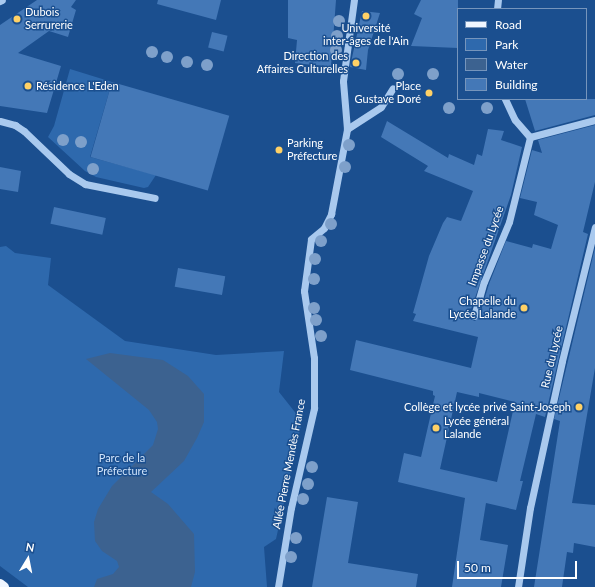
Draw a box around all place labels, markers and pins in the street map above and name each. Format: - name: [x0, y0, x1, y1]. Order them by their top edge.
- place label: Dubois Serrurerie: [25, 6, 73, 32]
- marker: Université inter-âges de l'Ain: [361, 11, 371, 21]
- marker: Dubois Serrurerie: [12, 14, 22, 24]
- place label: Université inter-âges de l'Ain: [323, 22, 409, 48]
- place label: Direction des Affaires Culturelles: [257, 50, 348, 76]
- marker: Direction des Affaires Culturelles: [351, 58, 361, 68]
- place label: Résidence L'Eden: [36, 79, 119, 93]
- place label: Place Gustave Doré: [355, 80, 421, 106]
- marker: Résidence L'Eden: [23, 81, 33, 91]
- marker: Place Gustave Doré: [424, 88, 434, 98]
- place label: Parking Préfecture: [287, 137, 337, 163]
- marker: Parking Préfecture: [274, 145, 284, 155]
- place label: Chapelle du Lycée Lalande: [449, 295, 516, 321]
- marker: Chapelle du Lycée Lalande: [519, 303, 529, 313]
- place label: Collège et lycée privé Saint-Joseph: [404, 400, 571, 414]
- marker: Collège et lycée privé Saint-Joseph: [574, 402, 584, 412]
- place label: Lycée général Lalande: [444, 415, 509, 441]
- marker: Lycée général Lalande: [431, 423, 441, 433]

